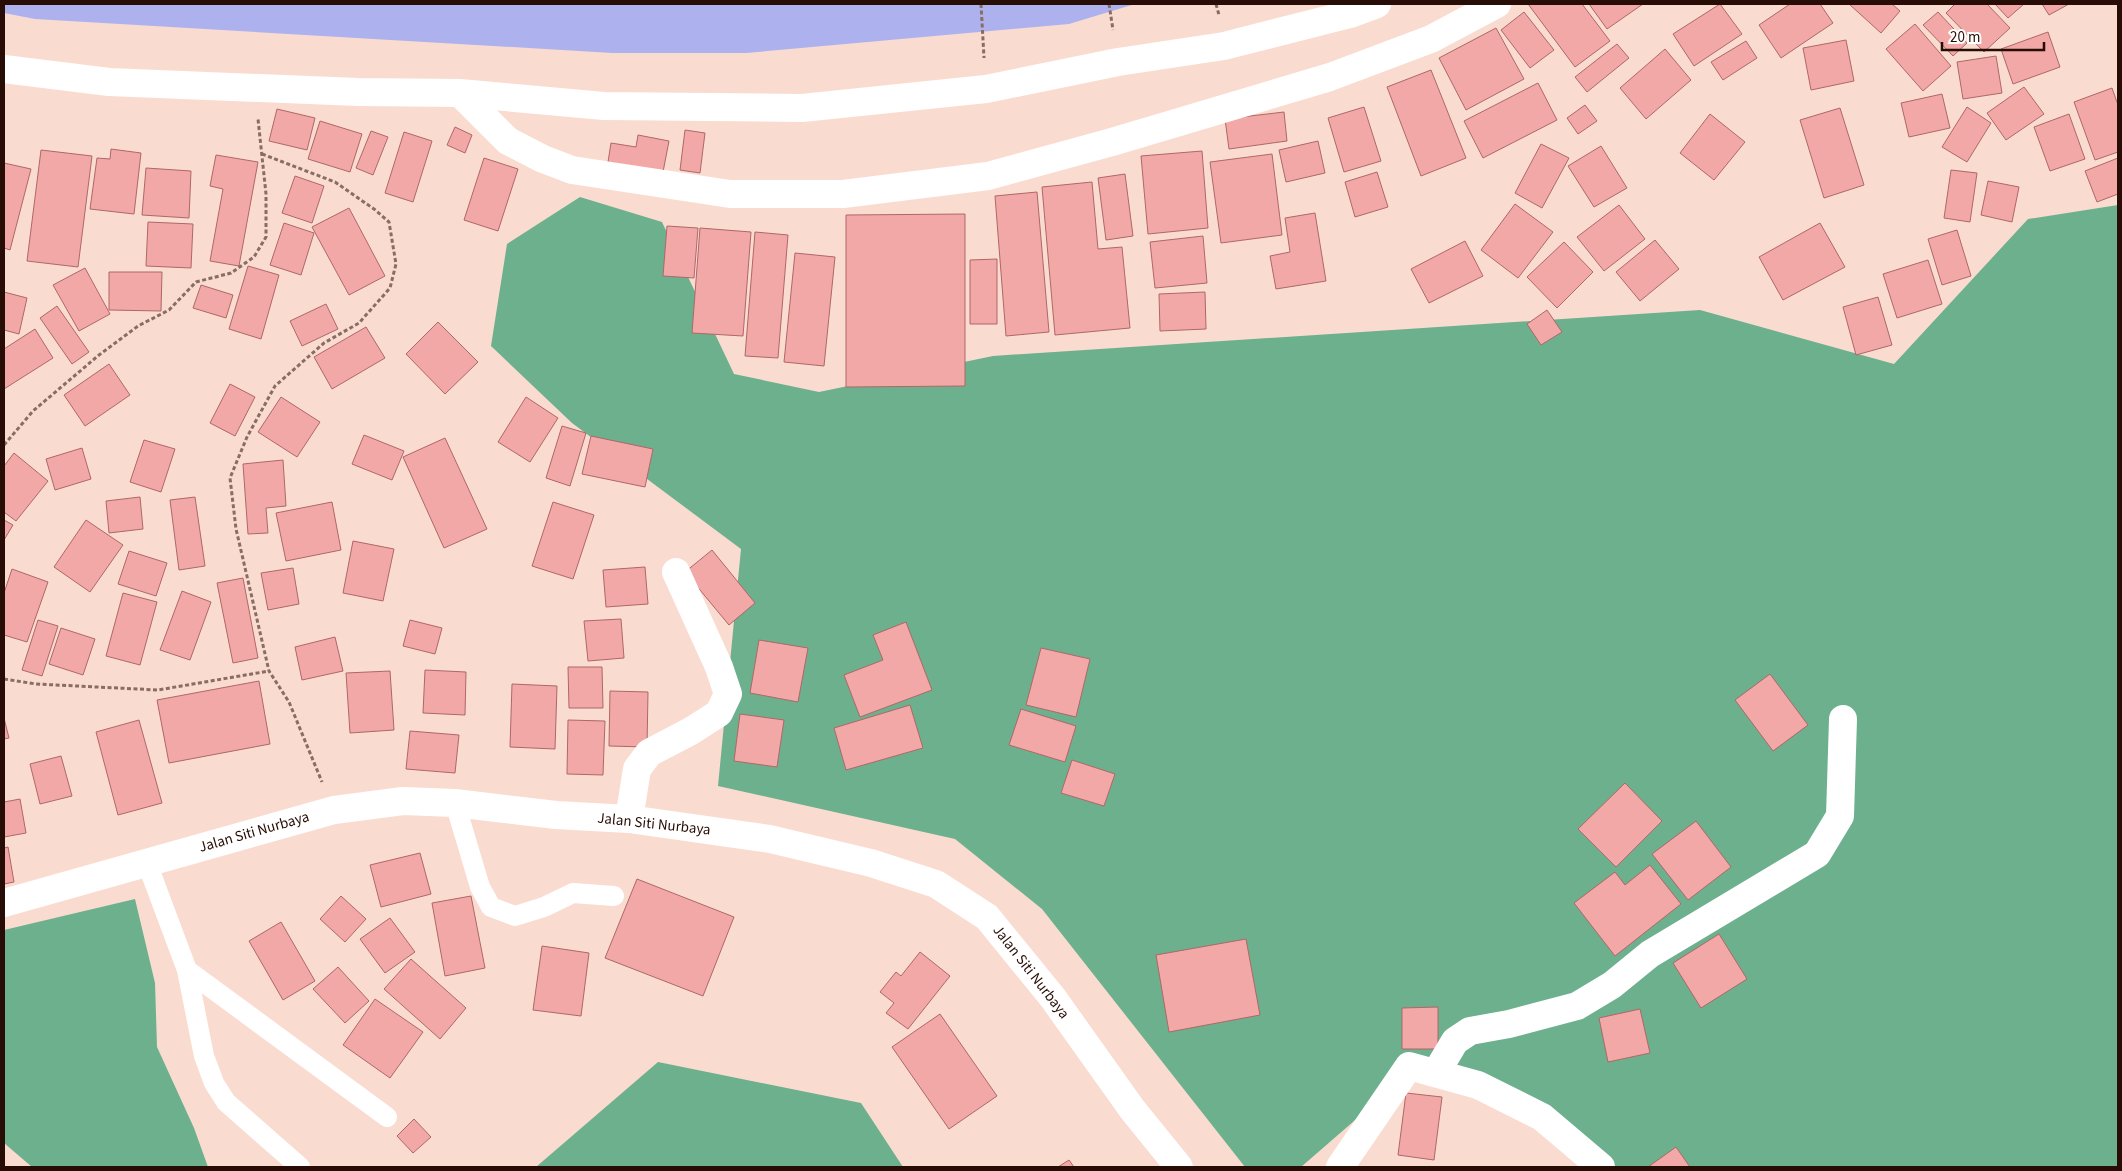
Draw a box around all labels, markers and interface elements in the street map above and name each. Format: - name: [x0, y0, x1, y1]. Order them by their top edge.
- scale bar: [1942, 20, 2044, 52]
- text: 20 m: [1950, 27, 1980, 48]
- street label: Jalan Siti Nurbaya: [196, 806, 312, 858]
- street label: Jalan Siti Nurbaya: [596, 808, 712, 840]
- street label: Jalan Siti Nurbaya: [988, 921, 1074, 1023]

